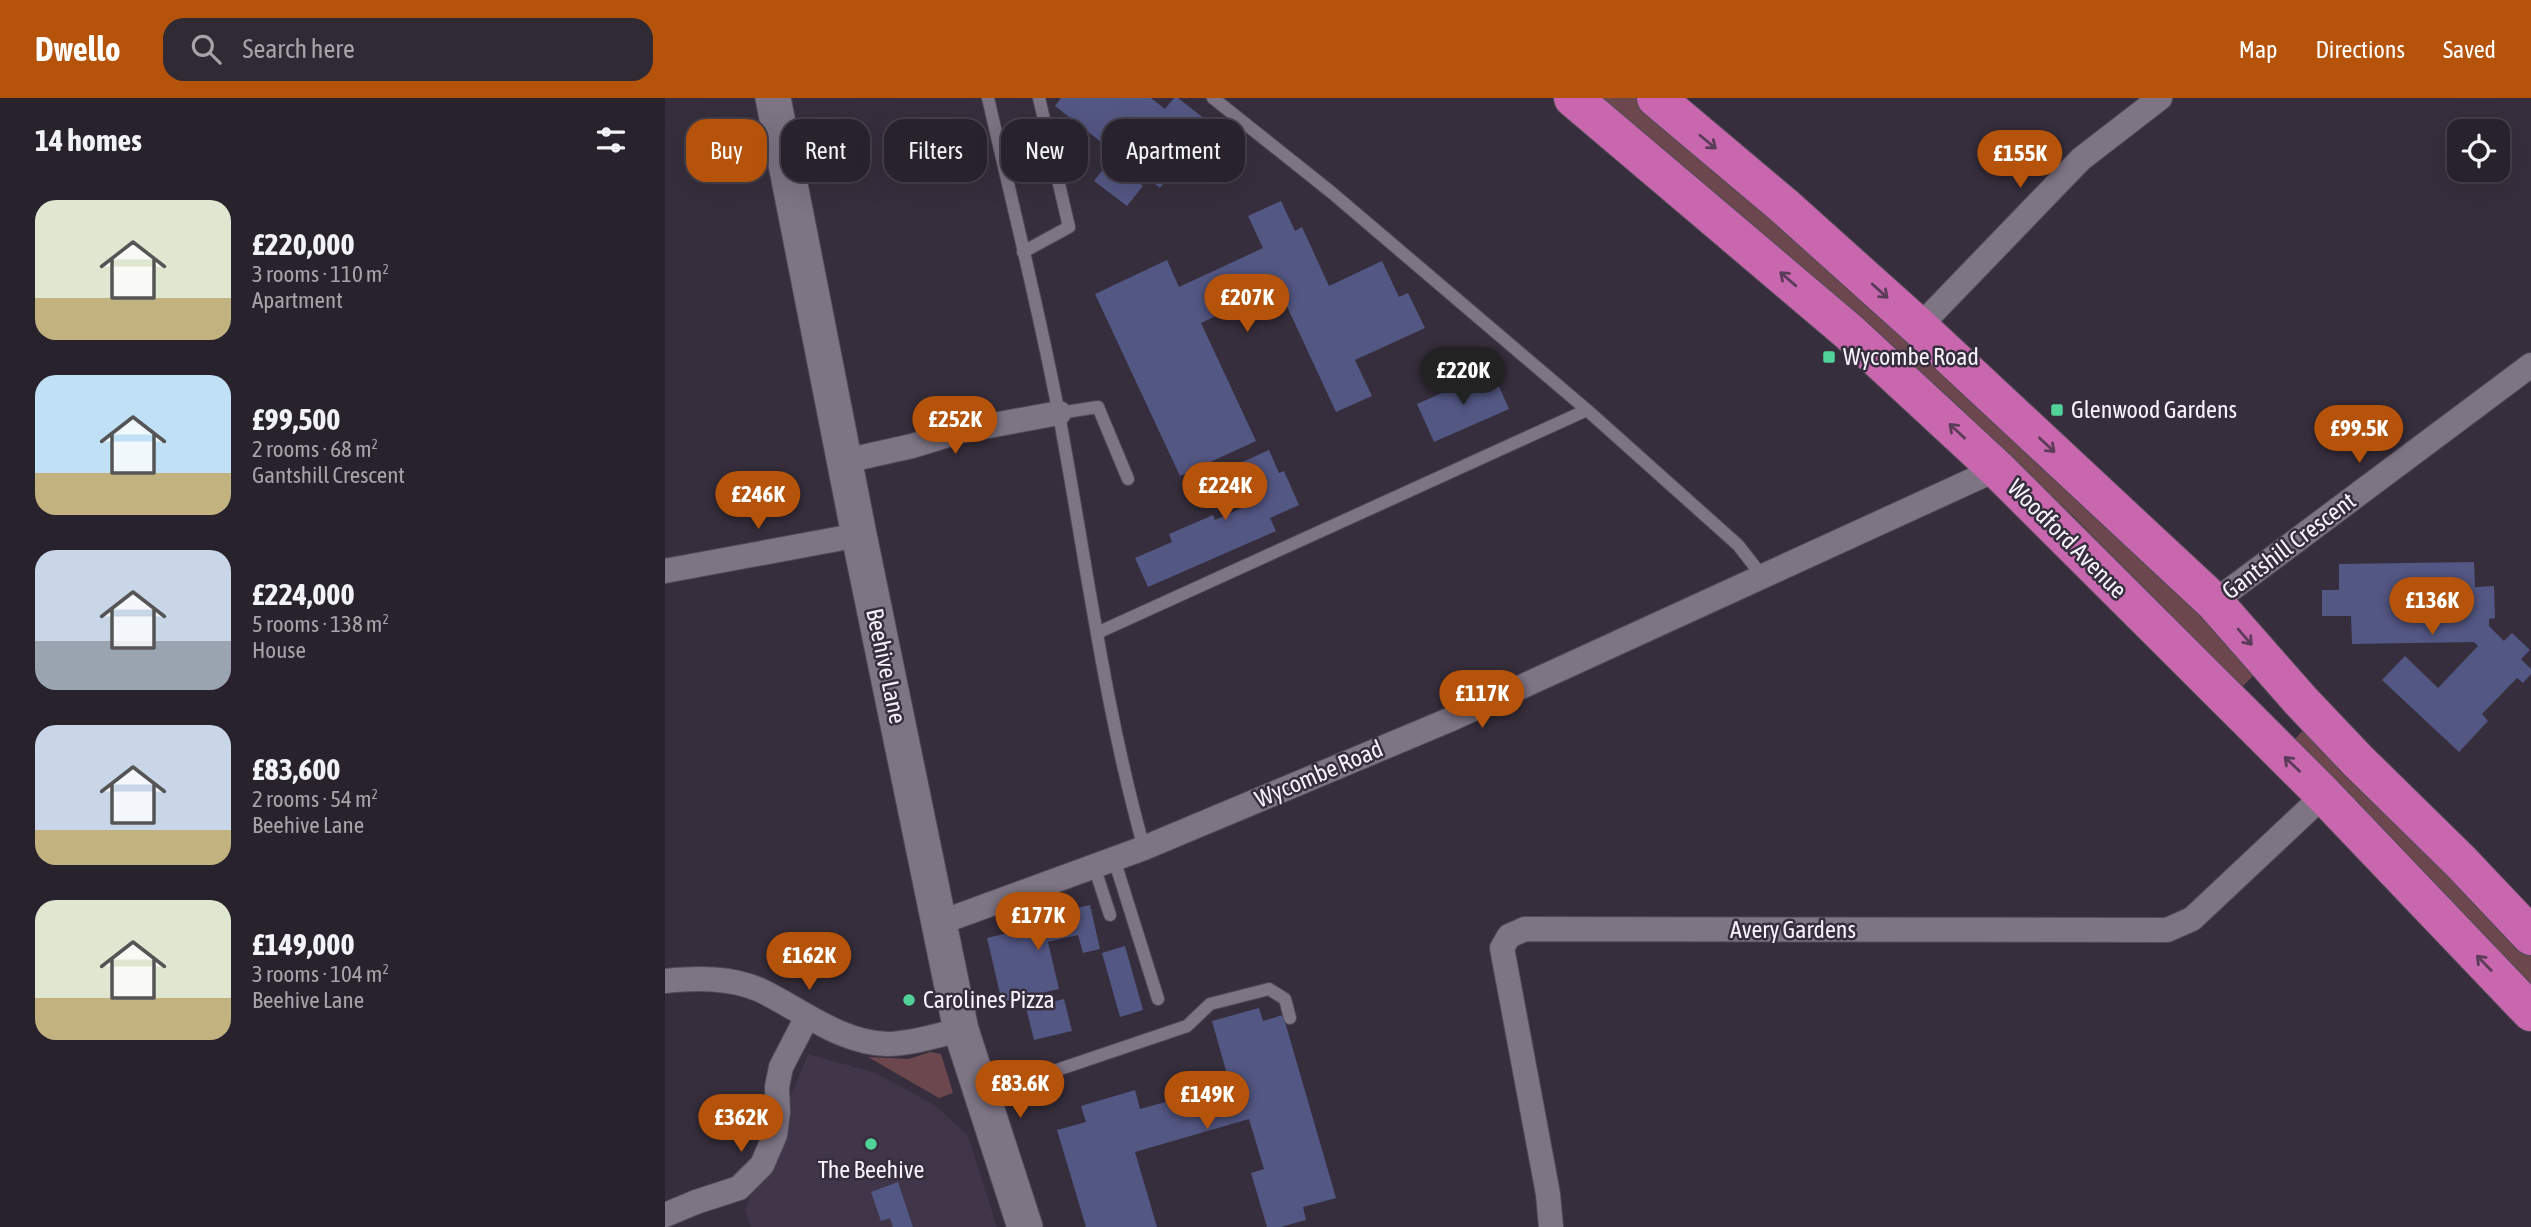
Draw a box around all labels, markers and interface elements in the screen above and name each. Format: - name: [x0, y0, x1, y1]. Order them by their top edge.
- search box: [163, 18, 653, 81]
- text: Dwello: [35, 30, 121, 68]
- icon: search: [187, 30, 225, 68]
- text: Search here: [243, 34, 355, 64]
- text: Map: [2239, 36, 2277, 63]
- text: Directions: [2315, 36, 2405, 63]
- text: Saved: [2443, 36, 2496, 63]
- chip: Buy: [686, 119, 767, 182]
- chip: Rent: [781, 119, 870, 182]
- chip: Filters: [884, 119, 987, 182]
- chip: New: [1001, 119, 1088, 182]
- chip: Apartment: [1102, 119, 1245, 182]
- map controls: [2447, 119, 2510, 182]
- button: locate: [2447, 119, 2510, 182]
- icon: filters: [592, 121, 630, 159]
- text: 14 homes: [35, 123, 142, 157]
- pin: £155K: [1971, 130, 2069, 190]
- one-way arrow: [1699, 134, 1717, 150]
- text: £155K: [1993, 140, 2047, 166]
- text: £220,000: [252, 227, 355, 261]
- icon: home: [91, 228, 175, 312]
- text: 3 rooms · 110 m²: [252, 261, 389, 287]
- one-way arrow: [1779, 271, 1797, 287]
- pin: £207K: [1198, 274, 1296, 334]
- one-way arrow: [1871, 283, 1889, 299]
- text: £207K: [1220, 284, 1274, 310]
- text: Apartment: [252, 287, 343, 313]
- place label: Wycombe Road: [1843, 343, 1979, 370]
- pin: £220K: [1414, 348, 1512, 407]
- marker: Wycombe Road: [1821, 349, 1837, 365]
- text: £220K: [1436, 357, 1490, 383]
- pin: £252K: [906, 396, 1004, 456]
- place label: Glenwood Gardens: [2071, 396, 2237, 423]
- text: £99,500: [252, 402, 340, 436]
- marker: Glenwood Gardens: [2049, 402, 2065, 418]
- icon: home: [91, 403, 175, 487]
- text: £252K: [928, 406, 982, 432]
- pin: £99.5K: [2302, 406, 2416, 465]
- text: £99.5K: [2330, 415, 2388, 441]
- one-way arrow: [1948, 423, 1966, 440]
- text: 2 rooms · 68 m²: [252, 436, 378, 462]
- one-way arrow: [2038, 437, 2056, 453]
- text: Gantshill Crescent: [252, 462, 405, 488]
- pin: £224K: [1176, 462, 1274, 522]
- pin: £246K: [709, 472, 807, 531]
- text: £224K: [1198, 472, 1252, 498]
- street label: Woodford Avenue: [2002, 474, 2132, 604]
- text: £246K: [731, 481, 785, 507]
- street label: Gantshill Crescent: [2217, 487, 2361, 604]
- text: £224,000: [252, 577, 355, 611]
- icon: home: [91, 578, 175, 662]
- pin: £136K: [2383, 578, 2481, 637]
- text: £136K: [2405, 587, 2459, 613]
- street label: Beehive Lane: [861, 606, 912, 726]
- text: 5 rooms · 138 m²: [252, 611, 389, 637]
- one-way arrow: [2237, 628, 2253, 646]
- text: House: [252, 637, 306, 663]
- pin: £117K: [1433, 670, 1531, 730]
- text: £117K: [1455, 680, 1509, 706]
- street label: Wycombe Road: [1251, 735, 1387, 813]
- text: £83,600: [252, 752, 340, 786]
- icon: home: [91, 753, 175, 837]
- one-way arrow: [2284, 755, 2301, 772]
- text: 2 rooms · 54 m²: [252, 786, 378, 812]
- text: Beehive Lane: [252, 812, 364, 838]
- pin: £177K: [989, 892, 1087, 952]
- text: £177K: [1011, 902, 1065, 928]
- street label: Avery Gardens: [1730, 916, 1856, 943]
- text: £149,000: [252, 927, 355, 961]
- icon: home: [91, 928, 175, 1012]
- pin: £162K: [760, 932, 858, 992]
- text: £162K: [782, 942, 836, 968]
- one-way arrow: [2475, 955, 2492, 972]
- text: 3 rooms · 104 m²: [252, 961, 389, 987]
- place label: Carolines Pizza: [923, 986, 1055, 1013]
- text: Beehive Lane: [252, 987, 364, 1013]
- marker: Carolines Pizza: [901, 992, 917, 1008]
- pin: £83.6K: [963, 1060, 1077, 1120]
- text: £83.6K: [991, 1070, 1049, 1096]
- pin: £149K: [1158, 1072, 1256, 1131]
- text: £149K: [1180, 1081, 1234, 1107]
- pin: £362K: [692, 1094, 790, 1154]
- text: £362K: [714, 1104, 768, 1130]
- marker: The Beehive: [863, 1136, 879, 1152]
- place label: The Beehive: [818, 1156, 924, 1183]

